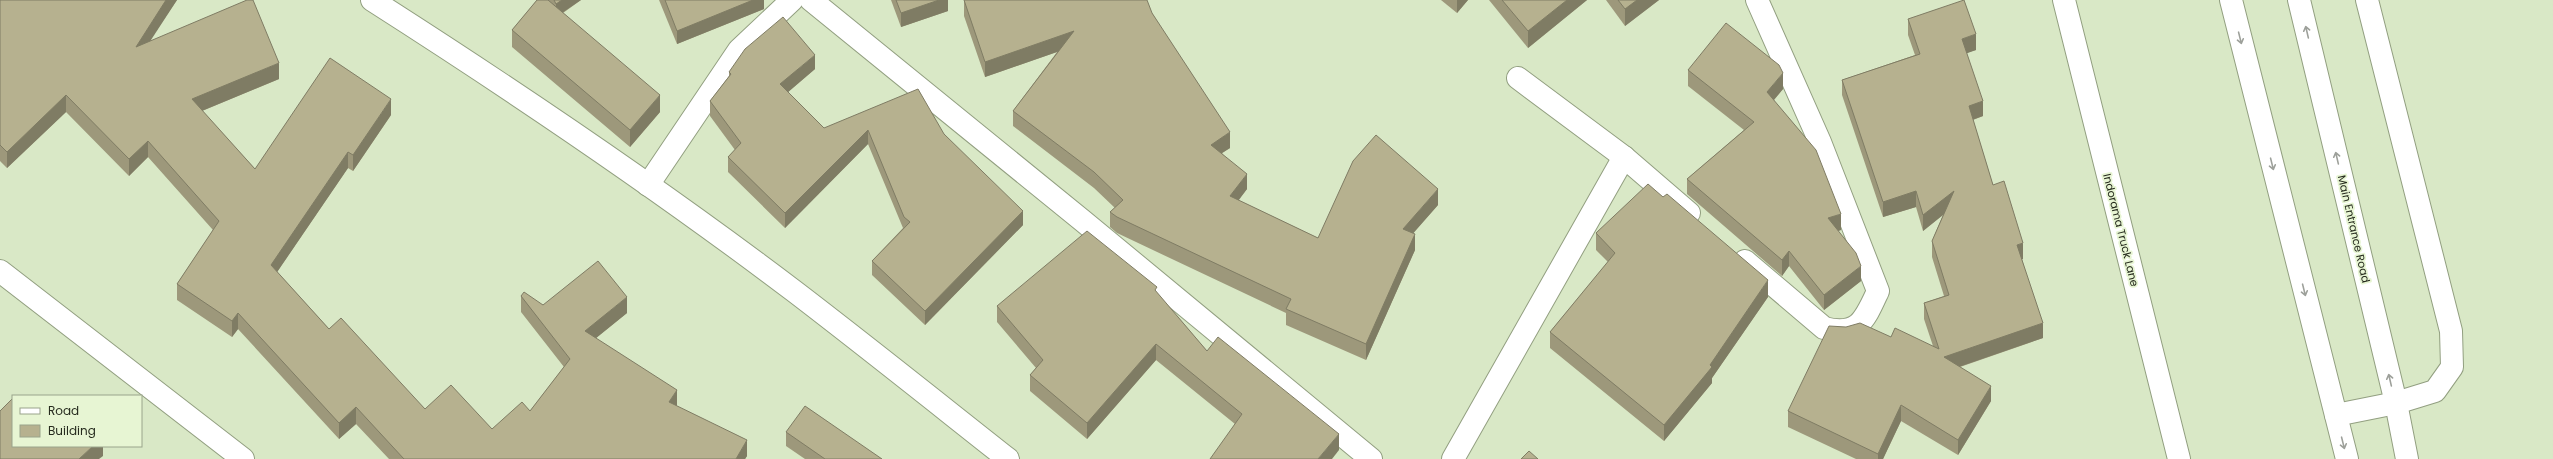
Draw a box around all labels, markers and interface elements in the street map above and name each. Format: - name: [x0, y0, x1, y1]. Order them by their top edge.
- one-way arrow: [2303, 25, 2310, 38]
- one-way arrow: [2237, 31, 2245, 44]
- one-way arrow: [2333, 152, 2341, 165]
- one-way arrow: [2269, 157, 2276, 170]
- street label: Indorama Truck Lane: [2099, 172, 2143, 288]
- street label: Main Entrance Road: [2334, 174, 2374, 284]
- one-way arrow: [2301, 283, 2308, 296]
- one-way arrow: [2386, 374, 2394, 387]
- legend: [12, 395, 142, 447]
- text: Road: [48, 402, 79, 419]
- text: Building: [48, 422, 96, 439]
- one-way arrow: [2340, 436, 2347, 449]

